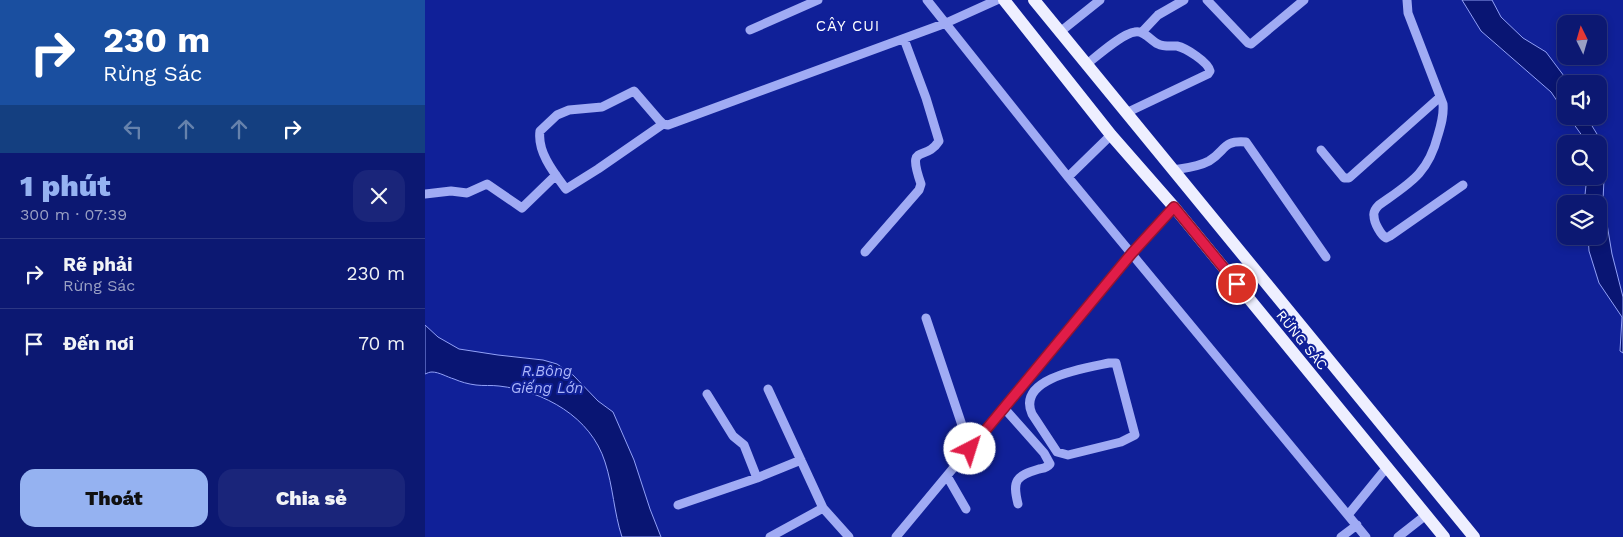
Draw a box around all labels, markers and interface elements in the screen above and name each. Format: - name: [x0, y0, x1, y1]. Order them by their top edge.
- north arrow: [1557, 15, 1607, 65]
- map controls: [1557, 15, 1607, 245]
- district label: CÂY CUI: [816, 17, 880, 35]
- text: 230 m: [103, 19, 210, 61]
- icon: right: [20, 20, 85, 85]
- text: Rừng Sác: [103, 61, 202, 86]
- button: sound: [1557, 75, 1607, 125]
- icon: left: [119, 115, 147, 143]
- icon: ahead: [172, 115, 200, 143]
- icon: ahead: [225, 115, 253, 143]
- icon: right: [278, 115, 306, 143]
- button: search: [1557, 135, 1607, 185]
- text: 1 phút: [20, 168, 111, 203]
- button: close: [353, 170, 405, 222]
- button: layers: [1557, 195, 1607, 245]
- text: 300 m · 07:39: [20, 205, 127, 224]
- text: Rẽ phải: [63, 253, 133, 276]
- icon: right: [20, 260, 48, 288]
- text: 230 m: [346, 262, 405, 285]
- pin: [1216, 263, 1258, 305]
- icon: arrive: [1223, 270, 1251, 298]
- text: Rừng Sác: [63, 276, 135, 295]
- street label: RỪNG SÁC: [1273, 307, 1331, 373]
- icon: arrive: [20, 330, 48, 358]
- text: Đến nơi: [63, 332, 134, 355]
- text: 70 m: [358, 332, 405, 355]
- water label: R.Bông Giếng Lớn: [511, 362, 583, 397]
- position arrow: [943, 422, 995, 474]
- button: Thoát: [20, 469, 208, 527]
- button: Chia sẻ: [218, 469, 405, 527]

